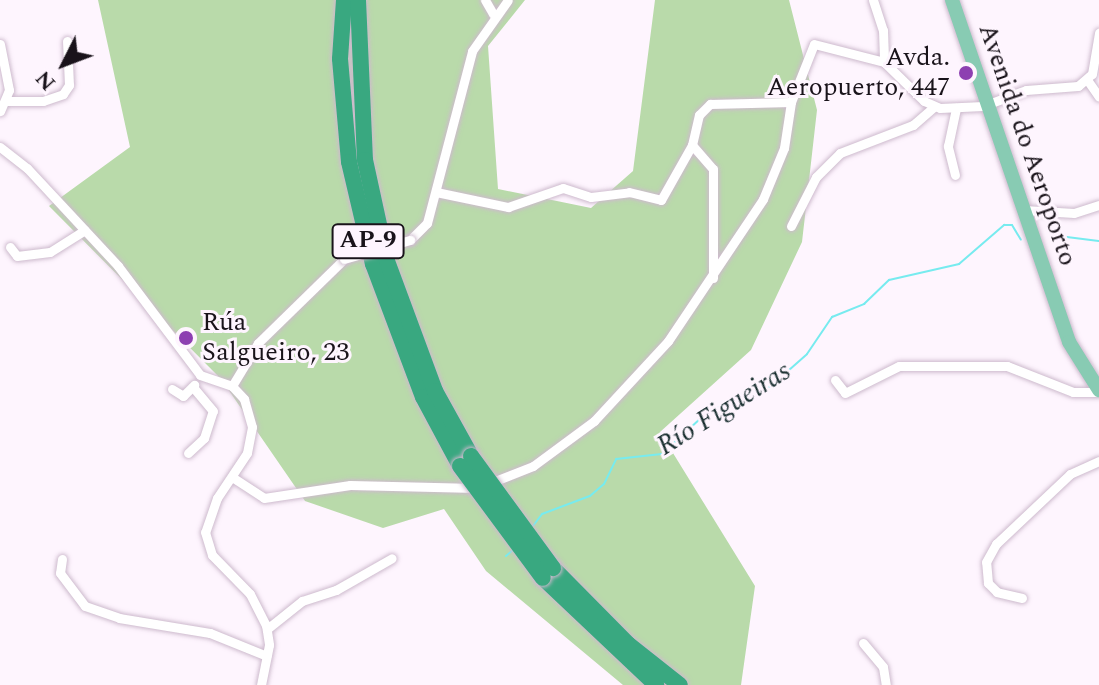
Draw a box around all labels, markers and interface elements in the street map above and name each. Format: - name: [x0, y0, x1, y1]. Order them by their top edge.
- street label: Avenida do Aeroporto: [971, 20, 1083, 270]
- north arrow: [24, 24, 104, 104]
- place label: Avda. Aeropuerto, 447: [767, 42, 950, 104]
- text: N: [28, 63, 64, 98]
- marker: Avda. Aeropuerto, 447: [957, 64, 975, 82]
- road number: AP-9: [330, 221, 406, 261]
- place label: Rúa Salgueiro, 23: [202, 307, 349, 368]
- marker: Rúa Salgueiro, 23: [177, 329, 195, 347]
- water label: Río Figueiras: [651, 355, 797, 463]

